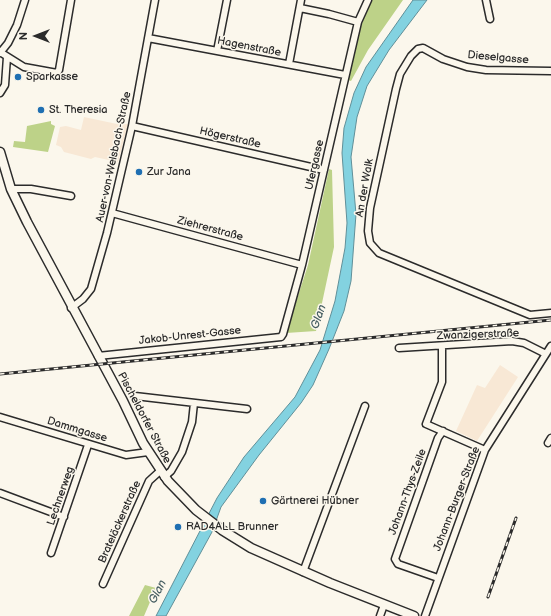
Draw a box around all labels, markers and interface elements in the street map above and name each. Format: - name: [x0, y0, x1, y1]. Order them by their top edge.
- north arrow: [16, 16, 56, 56]
- text: N: [17, 32, 30, 40]
- street label: Hagenstraße: [216, 34, 282, 60]
- street label: Dieselgasse: [467, 49, 529, 67]
- place label: Sparkasse: [26, 70, 78, 84]
- marker: Sparkasse: [13, 72, 23, 82]
- street label: Auer-von-Welsbach-Straße: [94, 91, 134, 223]
- place label: St. Theresia: [49, 103, 108, 117]
- marker: St. Theresia: [36, 105, 46, 115]
- street label: Högerstraße: [198, 125, 262, 151]
- street label: Ufergasse: [303, 139, 327, 191]
- street label: An der Walk: [353, 158, 377, 218]
- place label: Zur Jana: [147, 165, 191, 179]
- marker: Zur Jana: [134, 167, 144, 177]
- street label: Ziehrerstraße: [176, 214, 244, 244]
- water label: Glan: [308, 303, 330, 331]
- street label: Jakob-Unrest-Gasse: [138, 324, 242, 348]
- street label: Zwanzigerstraße: [436, 327, 520, 343]
- street label: Pischeldorfer Straße: [114, 370, 174, 466]
- street label: Dammgasse: [45, 415, 109, 445]
- street label: Johann-Burger-Straße: [431, 445, 483, 553]
- street label: Johann-Thys-Zeile: [386, 447, 430, 537]
- street label: Lechnerweg: [45, 465, 77, 527]
- street label: Brateläckerstraße: [96, 479, 144, 565]
- place label: Gärtnerei Hübner: [271, 494, 359, 508]
- marker: Gärtnerei Hübner: [258, 496, 268, 506]
- place label: RAD4ALL Brunner: [186, 520, 278, 534]
- marker: RAD4ALL Brunner: [173, 522, 183, 532]
- water label: Glan: [146, 578, 170, 606]

